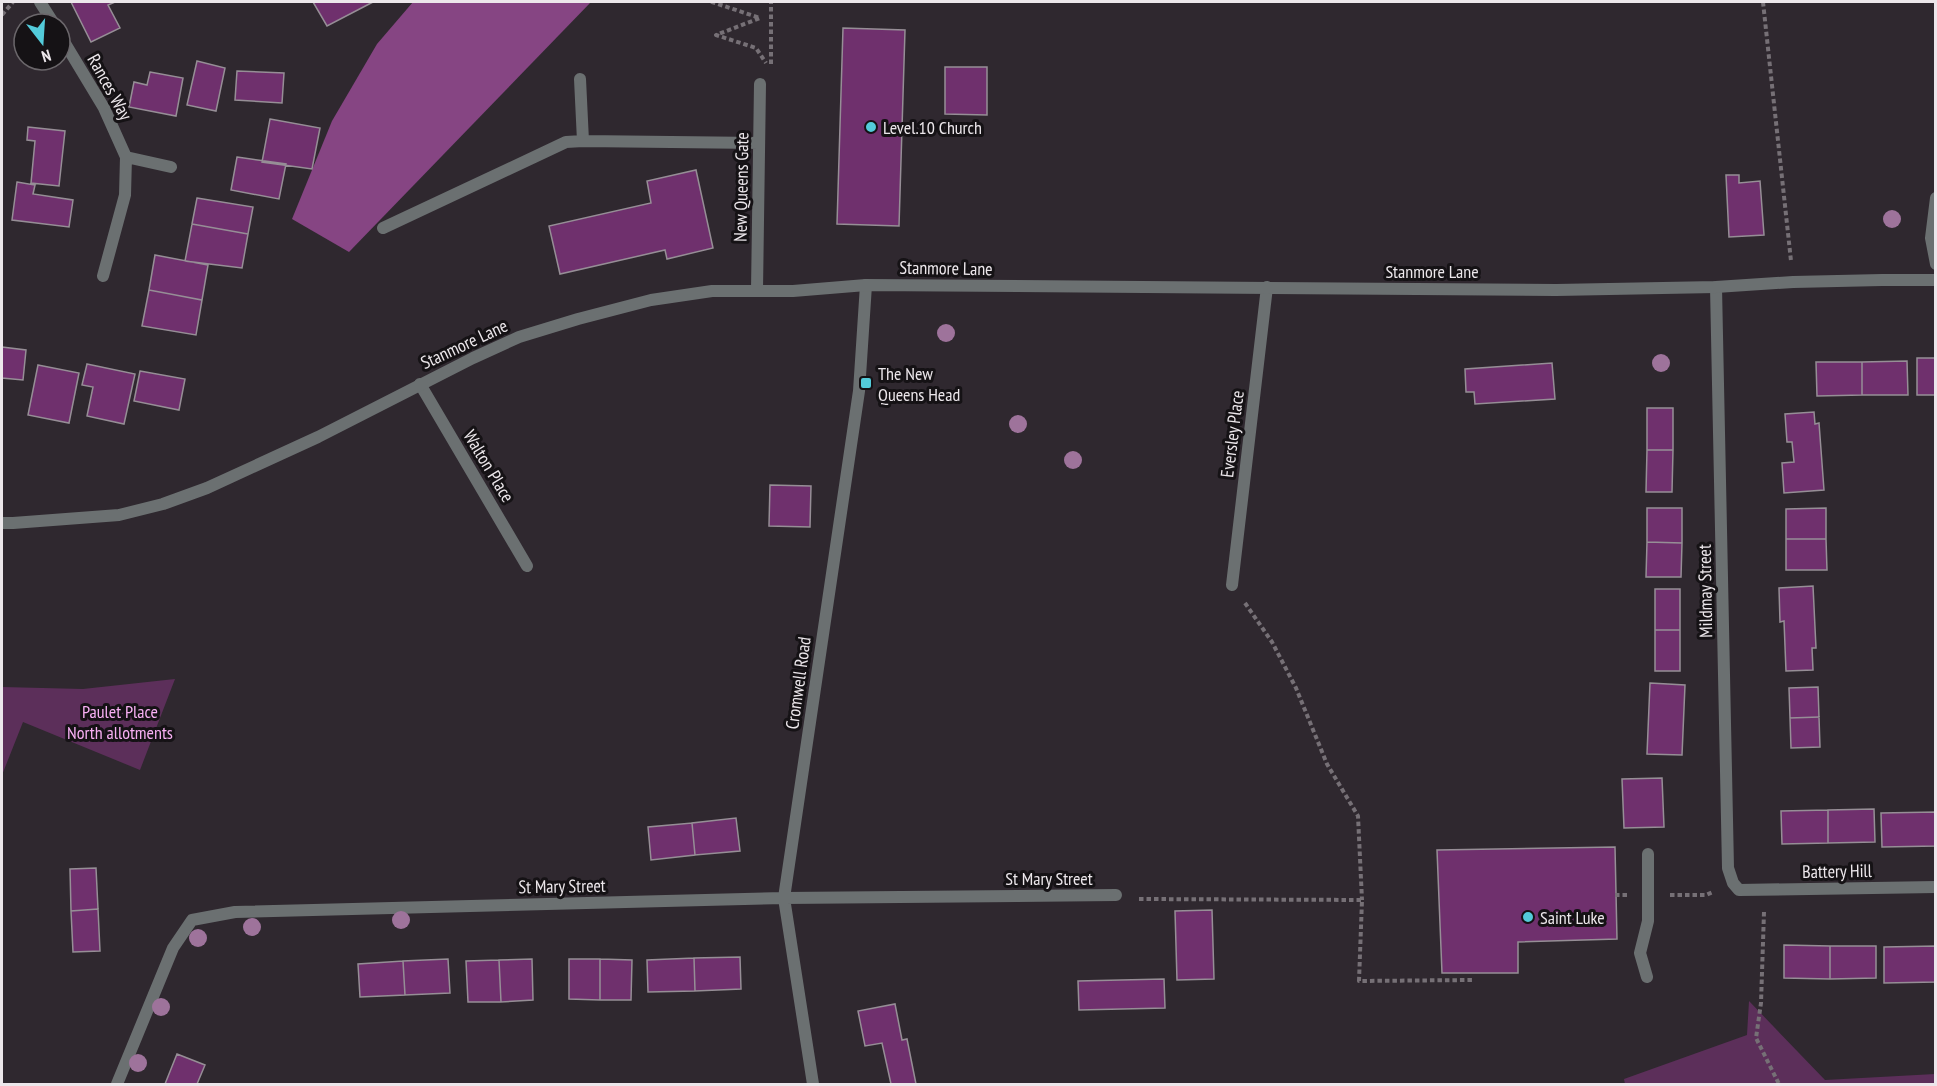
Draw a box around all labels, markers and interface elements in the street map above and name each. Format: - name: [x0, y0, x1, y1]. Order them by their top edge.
- north arrow: [12, 12, 72, 72]
- text: N: [39, 46, 53, 67]
- street label: Rances Way: [82, 50, 138, 124]
- place label: Level.10 Church: [883, 116, 982, 139]
- marker: Level.10 Church: [864, 120, 878, 134]
- street label: New Queens Gate: [729, 132, 753, 242]
- street label: Stanmore Lane: [899, 256, 993, 280]
- street label: Stanmore Lane: [1385, 260, 1479, 283]
- street label: Stanmore Lane: [417, 314, 511, 374]
- place label: The New Queens Head: [878, 362, 960, 406]
- marker: The New Queens Head: [859, 376, 873, 390]
- street label: Eversley Place: [1215, 389, 1249, 479]
- street label: Walton Place: [458, 426, 520, 506]
- street label: Mildmay Street: [1693, 544, 1717, 638]
- street label: Cromwell Road: [780, 635, 816, 731]
- park label: Paulet Place North allotments: [67, 700, 173, 744]
- street label: Battery Hill: [1802, 859, 1873, 883]
- street label: St Mary Street: [1005, 867, 1093, 890]
- street label: St Mary Street: [518, 874, 606, 898]
- place label: Saint Luke: [1540, 906, 1605, 929]
- marker: Saint Luke: [1521, 910, 1535, 924]

